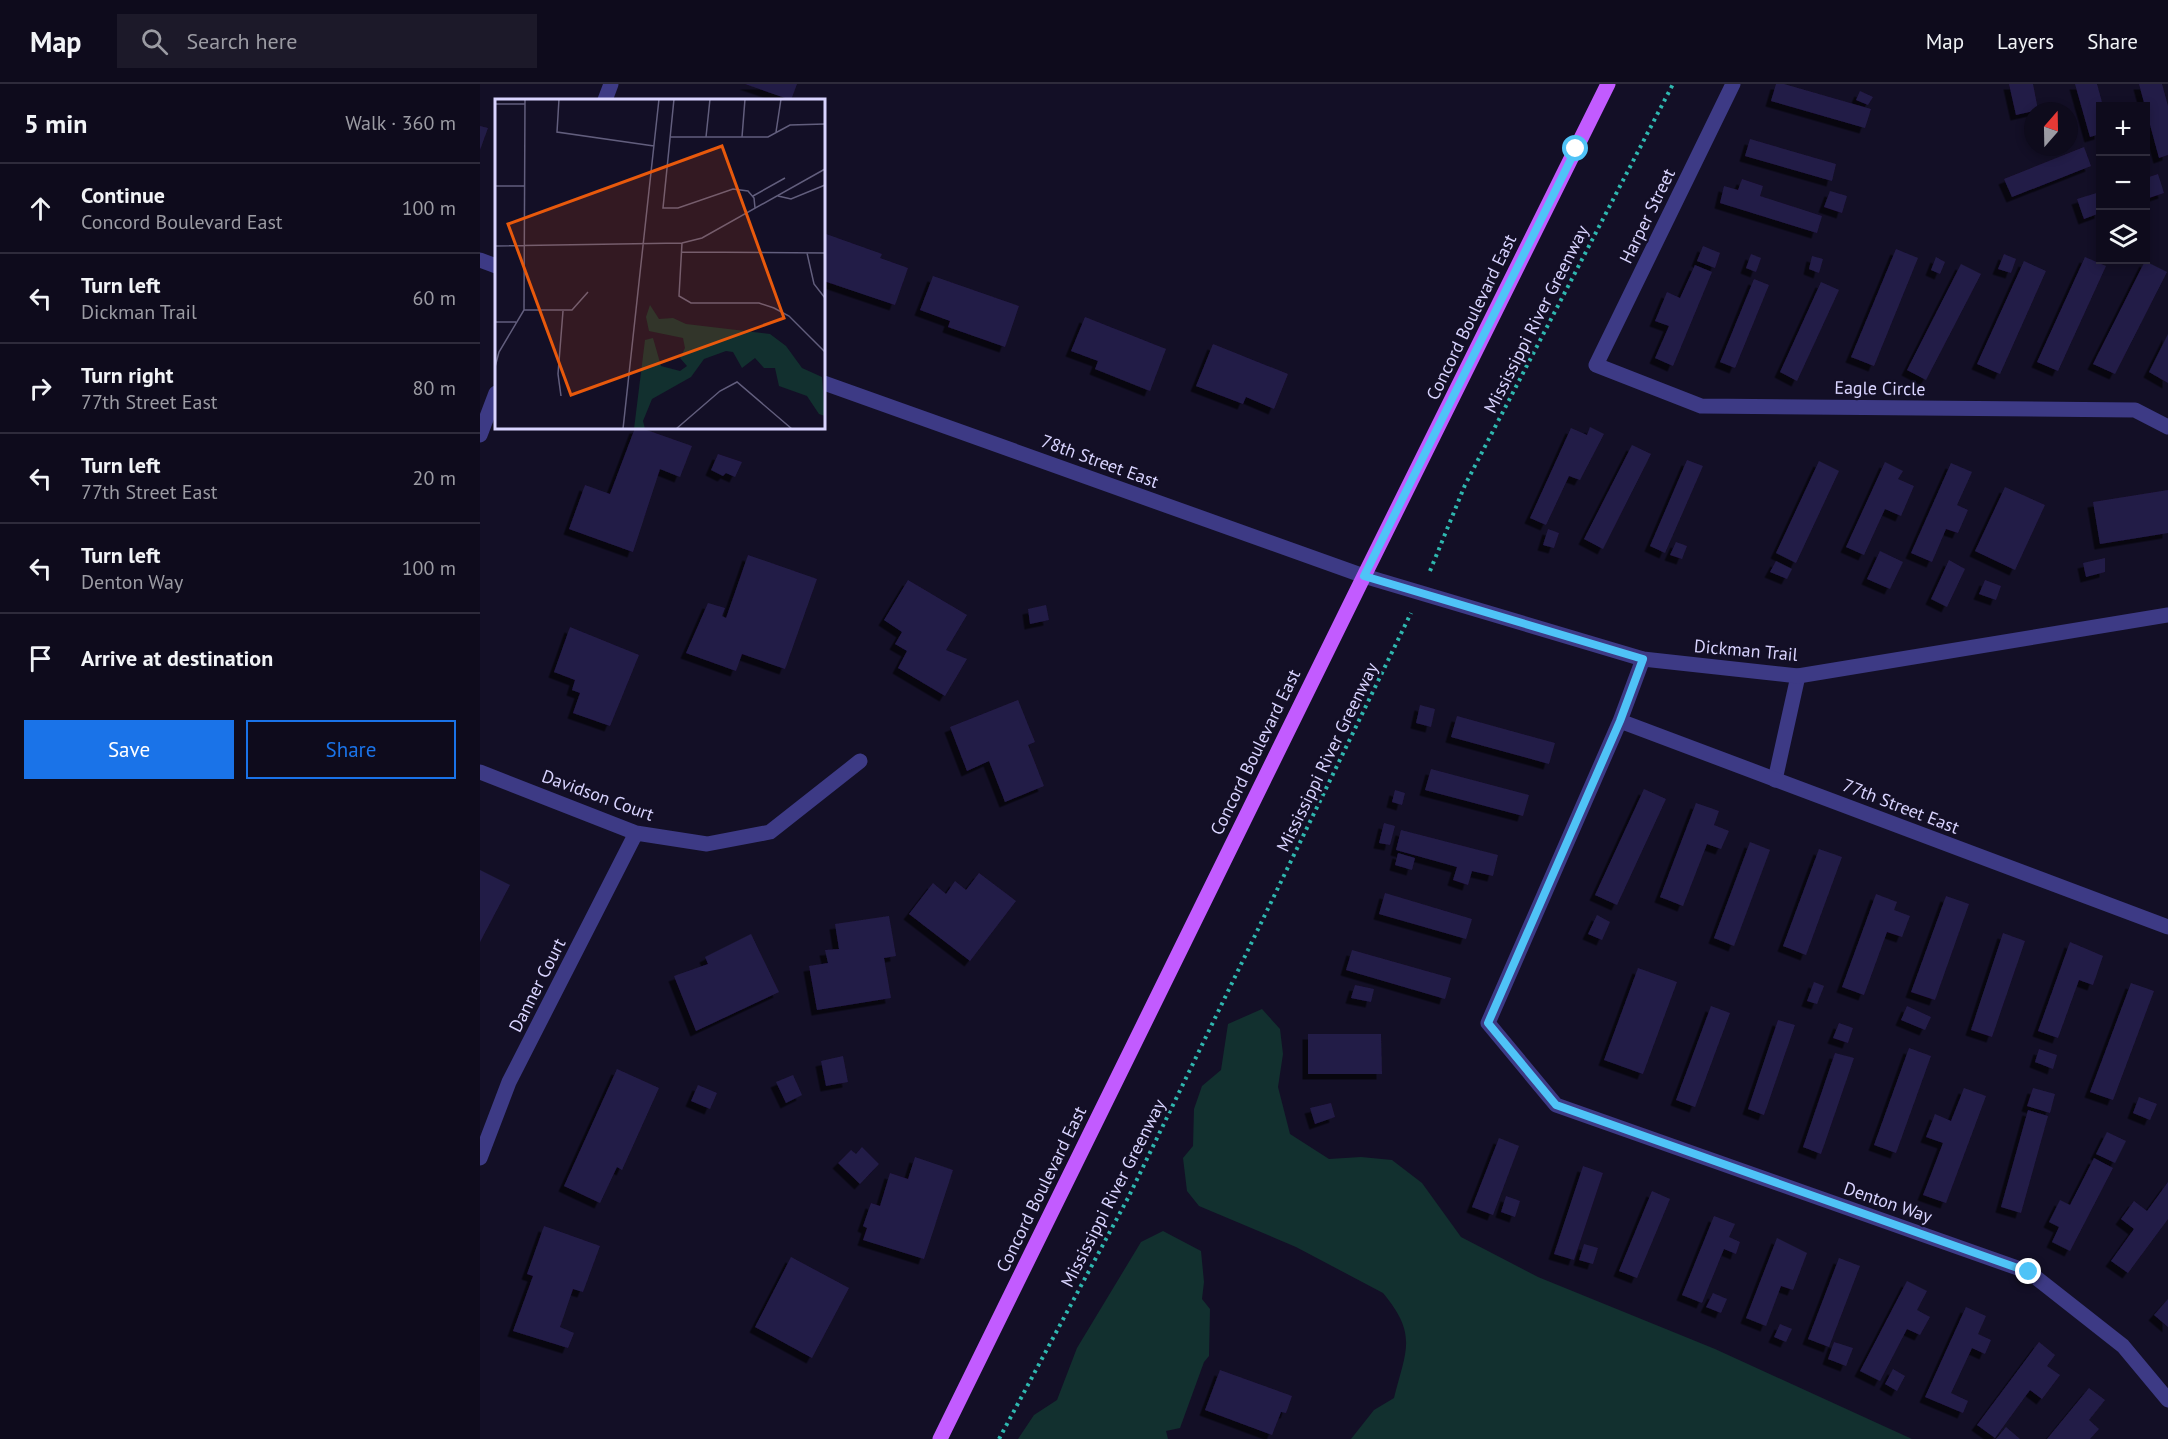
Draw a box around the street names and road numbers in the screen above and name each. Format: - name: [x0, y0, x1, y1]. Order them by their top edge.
- street label: Harper Street: [1614, 165, 1680, 267]
- street label: Mississippi River Greenway: [1479, 221, 1594, 417]
- street label: Concord Boulevard East: [1421, 230, 1521, 404]
- street label: Eagle Circle: [1834, 376, 1926, 400]
- street label: 78th Street East: [1038, 429, 1162, 493]
- street label: Dickman Trail: [1693, 634, 1800, 666]
- street label: Mississippi River Greenway: [1271, 658, 1383, 855]
- street label: Concord Boulevard East: [1205, 665, 1305, 839]
- street label: Davidson Court: [539, 764, 657, 826]
- street label: 77th Street East: [1839, 773, 1963, 839]
- street label: Danner Court: [504, 934, 570, 1036]
- street label: Mississippi River Greenway: [1056, 1095, 1171, 1291]
- street label: Concord Boulevard East: [991, 1102, 1091, 1276]
- street label: Denton Way: [1841, 1176, 1936, 1228]

